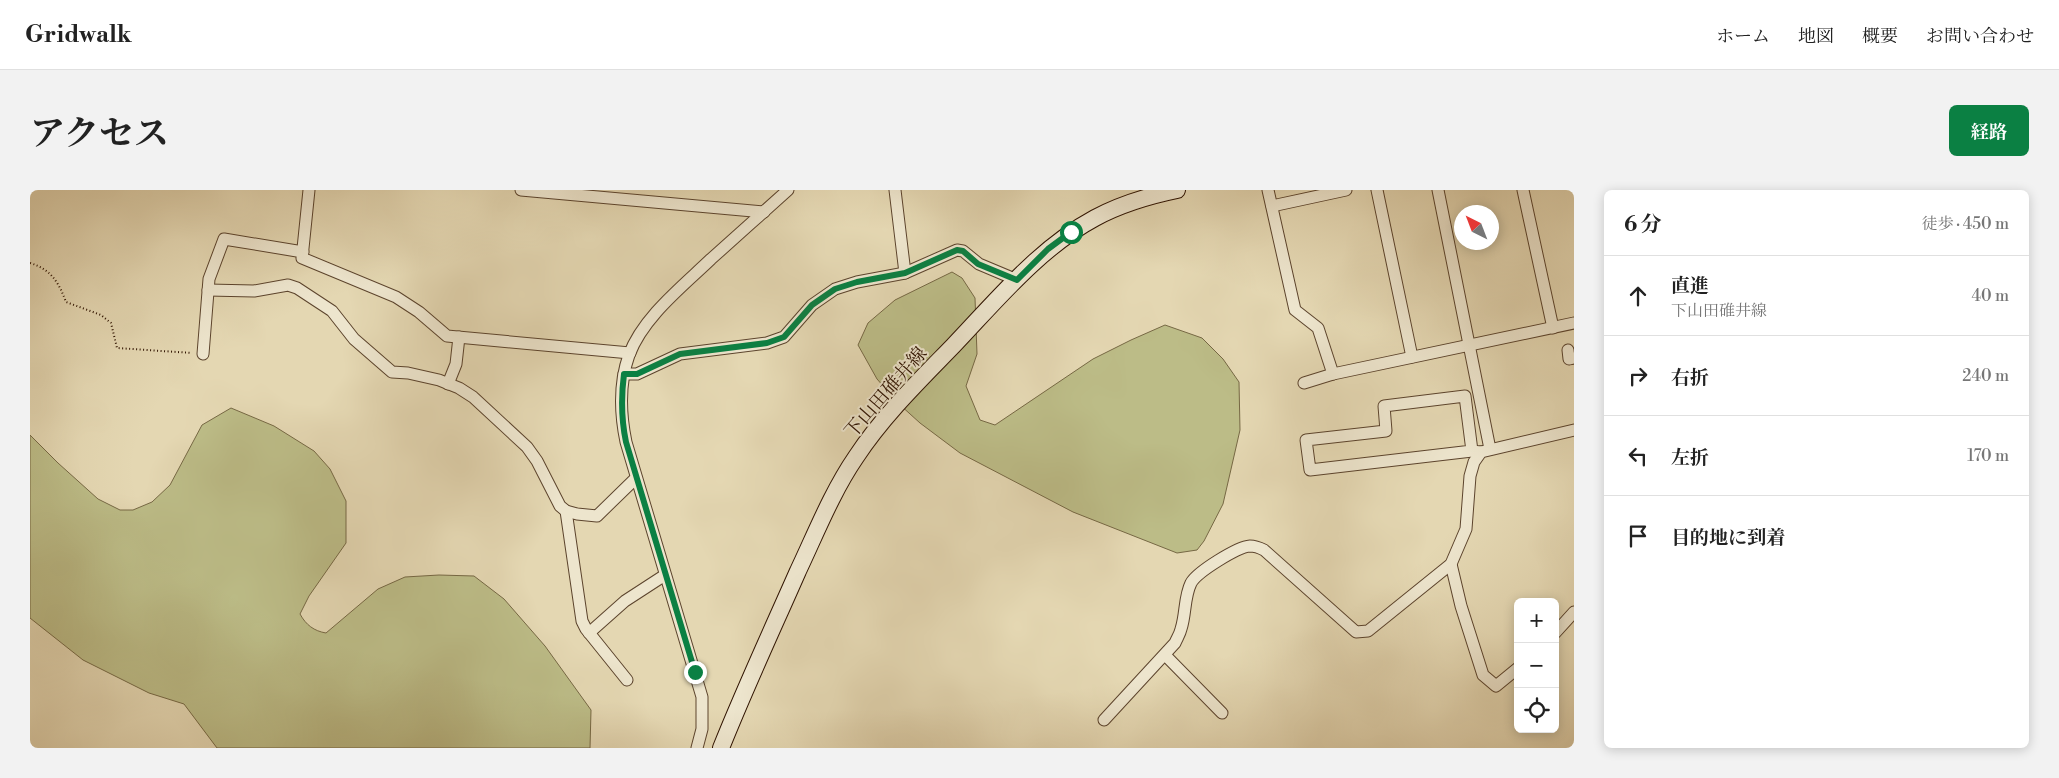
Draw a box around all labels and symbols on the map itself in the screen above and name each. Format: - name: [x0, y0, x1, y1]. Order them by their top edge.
- north arrow: [1454, 205, 1499, 250]
- route start: [1060, 221, 1083, 244]
- street label: 下山田碓井線: [839, 342, 932, 444]
- route end: [684, 661, 707, 684]

